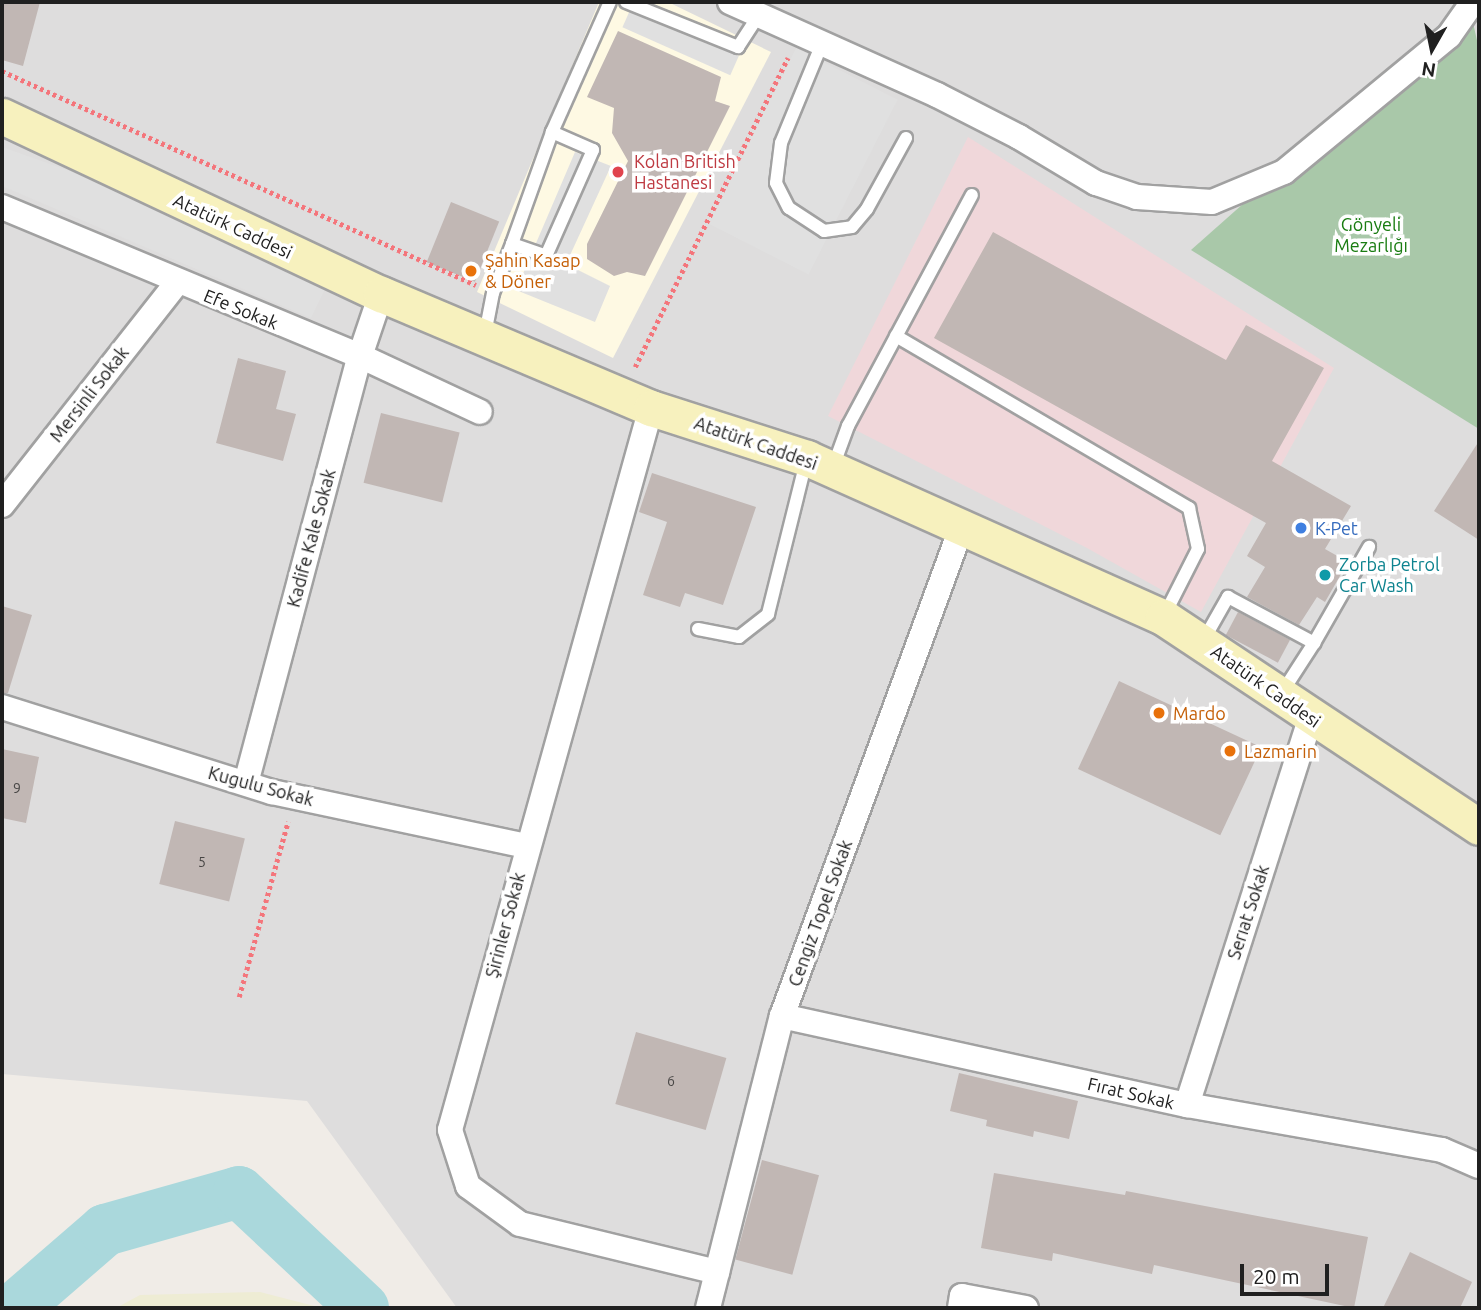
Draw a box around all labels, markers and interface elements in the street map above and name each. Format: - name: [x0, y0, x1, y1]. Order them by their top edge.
- north arrow: [1397, 14, 1467, 84]
- text: N: [1420, 58, 1437, 82]
- place label: Kolan British Hastanesi: [634, 151, 736, 194]
- marker: Kolan British Hastanesi: [608, 162, 628, 182]
- street label: Atatürk Caddesi: [170, 189, 296, 263]
- park label: Gönyeli Mezarlığı: [1334, 214, 1408, 256]
- place label: Şahin Kasap & Döner: [485, 250, 581, 292]
- marker: Şahin Kasap & Döner: [463, 263, 479, 279]
- street label: Efe Sokak: [201, 284, 281, 334]
- street label: Mersinli Sokak: [45, 342, 133, 446]
- street label: Atatürk Caddesi: [692, 412, 820, 474]
- street label: Kadife Kale Sokak: [282, 466, 340, 610]
- place label: K-Pet: [1315, 517, 1358, 539]
- marker: K-Pet: [1293, 520, 1309, 536]
- place label: Zorba Petrol Car Wash: [1339, 554, 1440, 596]
- marker: Zorba Petrol Car Wash: [1317, 567, 1333, 583]
- street label: Atatürk Caddesi: [1207, 640, 1325, 732]
- place label: Mardo: [1173, 702, 1226, 724]
- marker: Mardo: [1151, 705, 1167, 721]
- place label: Lazmarin: [1244, 740, 1317, 762]
- marker: Lazmarin: [1222, 743, 1238, 759]
- street label: Kugulu Sokak: [206, 762, 316, 810]
- house number: 9: [13, 780, 21, 796]
- street label: Cengiz Topel Sokak: [783, 837, 857, 989]
- house number: 5: [198, 854, 206, 870]
- street label: Serıat Sokak: [1223, 862, 1273, 962]
- street label: Şirinler Sokak: [481, 870, 529, 980]
- house number: 6: [667, 1073, 675, 1089]
- street label: Fırat Sokak: [1085, 1073, 1177, 1113]
- scale bar: [1243, 1250, 1332, 1294]
- text: 20 m: [1253, 1264, 1300, 1288]

